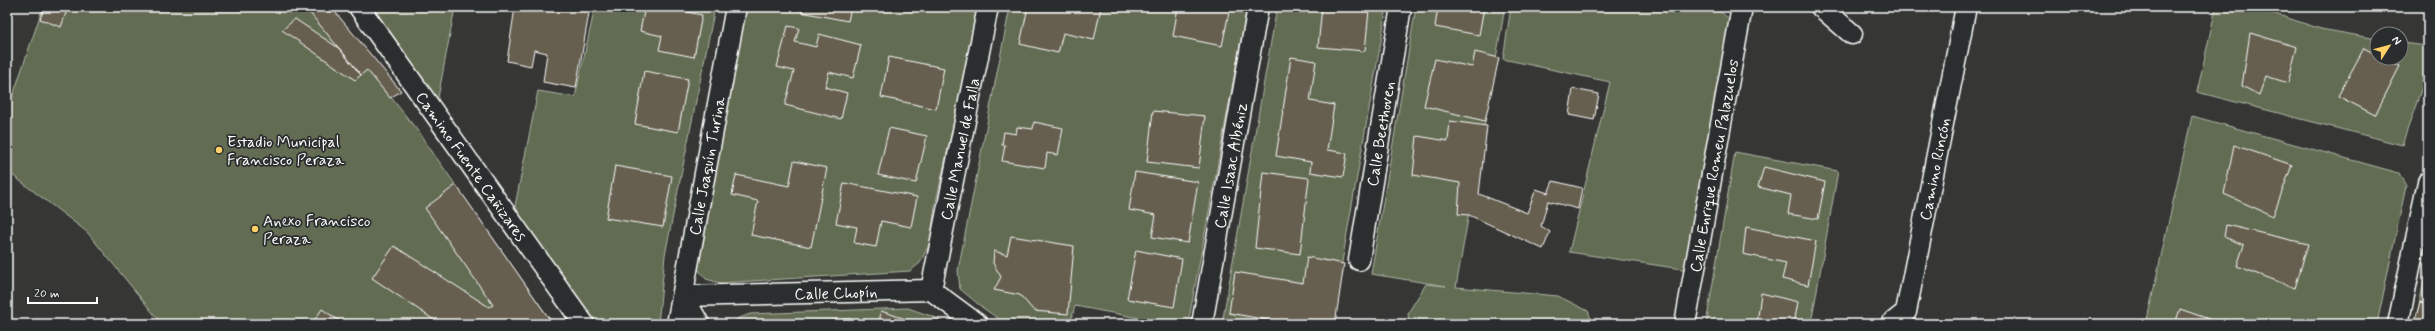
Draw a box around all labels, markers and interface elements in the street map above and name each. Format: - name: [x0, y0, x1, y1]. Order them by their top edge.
- north arrow: [2369, 26, 2409, 66]
- text: N: [2388, 34, 2404, 48]
- street label: Calle Enrique Romeu Palazuelos: [1686, 58, 1744, 274]
- street label: Calle Manuel de Falla: [936, 76, 986, 222]
- street label: Calle Beethoven: [1362, 80, 1400, 188]
- street label: Camino Fuente Cañizares: [410, 88, 531, 246]
- street label: Calle Joaquín Turina: [685, 95, 731, 237]
- street label: Calle Isaac Albéniz: [1210, 101, 1253, 230]
- street label: Camino Rincón: [1915, 116, 1956, 222]
- place label: Estadio Municipal Francisco Peraza: [227, 132, 345, 171]
- marker: Estadio Municipal Francisco Peraza: [214, 145, 224, 155]
- place label: Anexo Francisco Peraza: [263, 211, 371, 250]
- marker: Anexo Francisco Peraza: [250, 224, 260, 234]
- scale bar: [28, 279, 97, 305]
- street label: Calle Chopín: [794, 282, 878, 305]
- text: 20 m: [34, 286, 60, 302]

